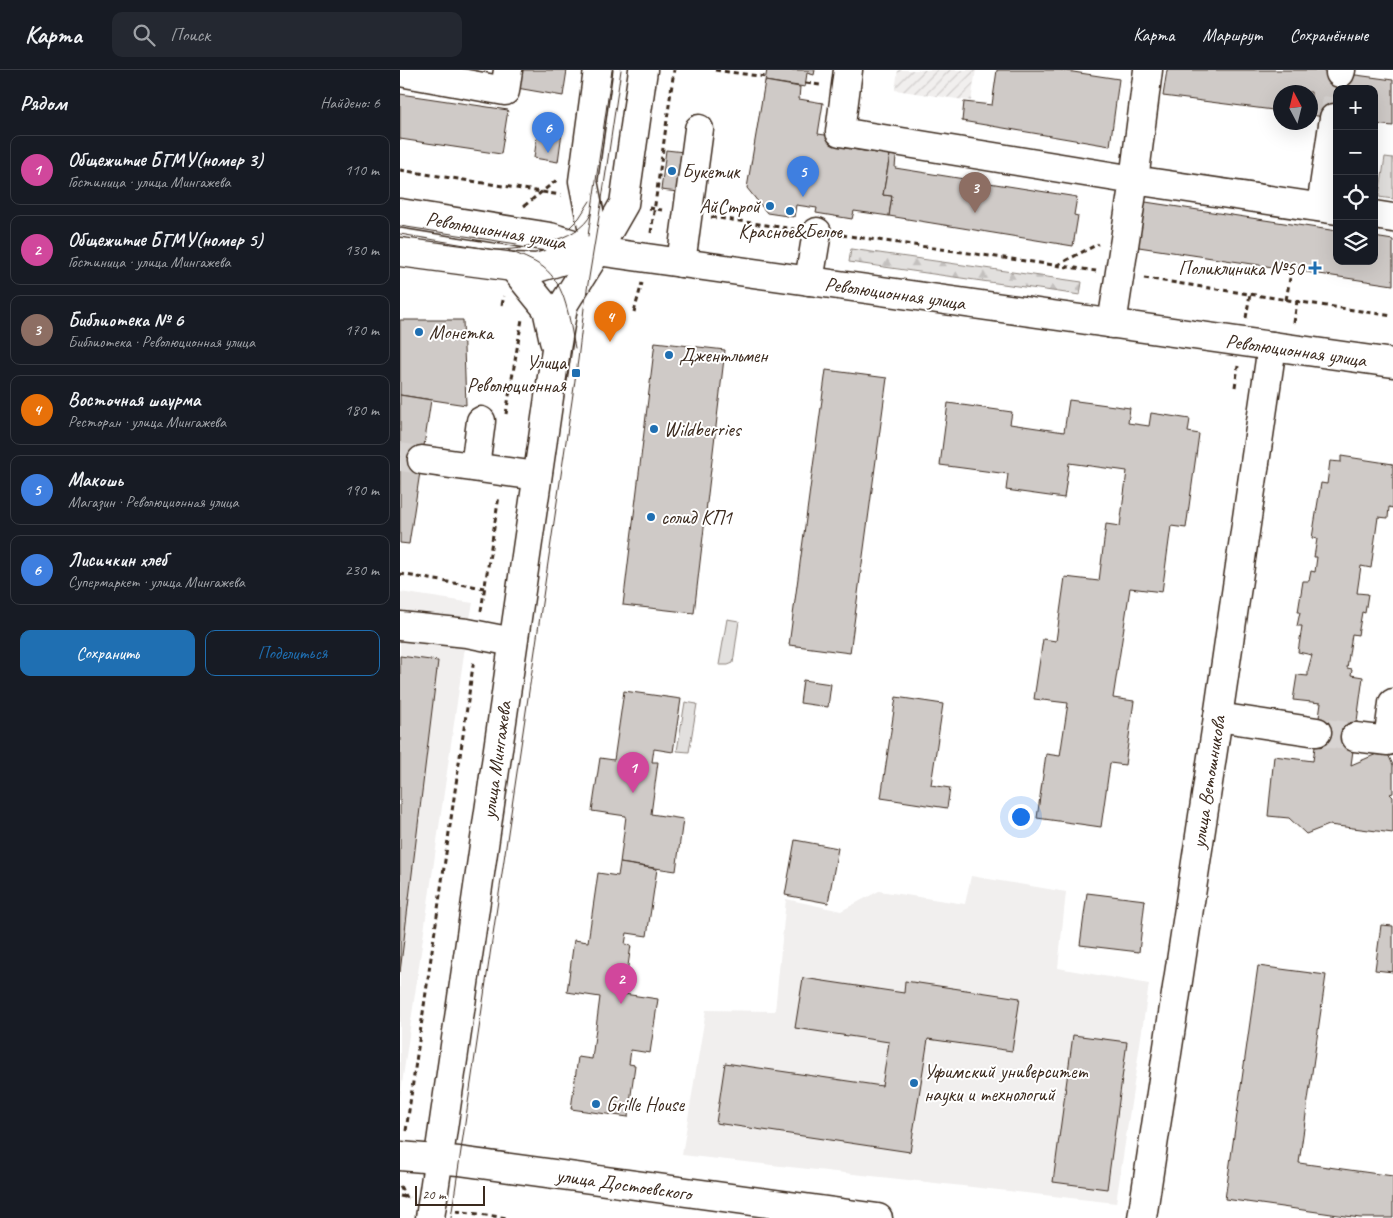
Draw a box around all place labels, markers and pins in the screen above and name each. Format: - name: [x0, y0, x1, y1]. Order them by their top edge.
- pin: 6: [532, 112, 564, 153]
- pin: 5: [787, 156, 819, 197]
- place label: Букетик: [682, 159, 741, 184]
- marker: Букетик: [666, 165, 678, 177]
- pin: 3: [959, 172, 991, 213]
- place label: АйСтрой: [699, 194, 762, 219]
- marker: АйСтрой: [764, 200, 776, 212]
- marker: Красное&Белое: [784, 205, 796, 217]
- place label: Красное&Белое: [738, 219, 843, 244]
- place label: Поликлиника №50: [1178, 256, 1306, 281]
- marker: Поликлиника №50: [1308, 261, 1322, 275]
- pin: 4: [594, 301, 626, 342]
- place label: Монетка: [429, 320, 495, 345]
- marker: Монетка: [413, 326, 425, 338]
- place label: Джентльмен: [679, 343, 769, 368]
- marker: Джентльмен: [663, 349, 675, 361]
- place label: Улица Революционная: [467, 350, 568, 398]
- marker: Улица Революционная: [570, 367, 582, 379]
- place label: Wildberries: [664, 417, 743, 442]
- marker: Wildberries: [648, 423, 660, 435]
- place label: солид КП1: [661, 505, 733, 530]
- marker: солид КП1: [645, 511, 657, 523]
- pin: 1: [617, 752, 649, 793]
- pin: 2: [605, 963, 637, 1004]
- place label: Уфимский университет науки и технологий: [924, 1059, 1088, 1107]
- marker: Уфимский университет науки и технологий: [908, 1077, 920, 1089]
- place label: Grille House: [606, 1092, 685, 1117]
- marker: Grille House: [590, 1098, 602, 1110]

